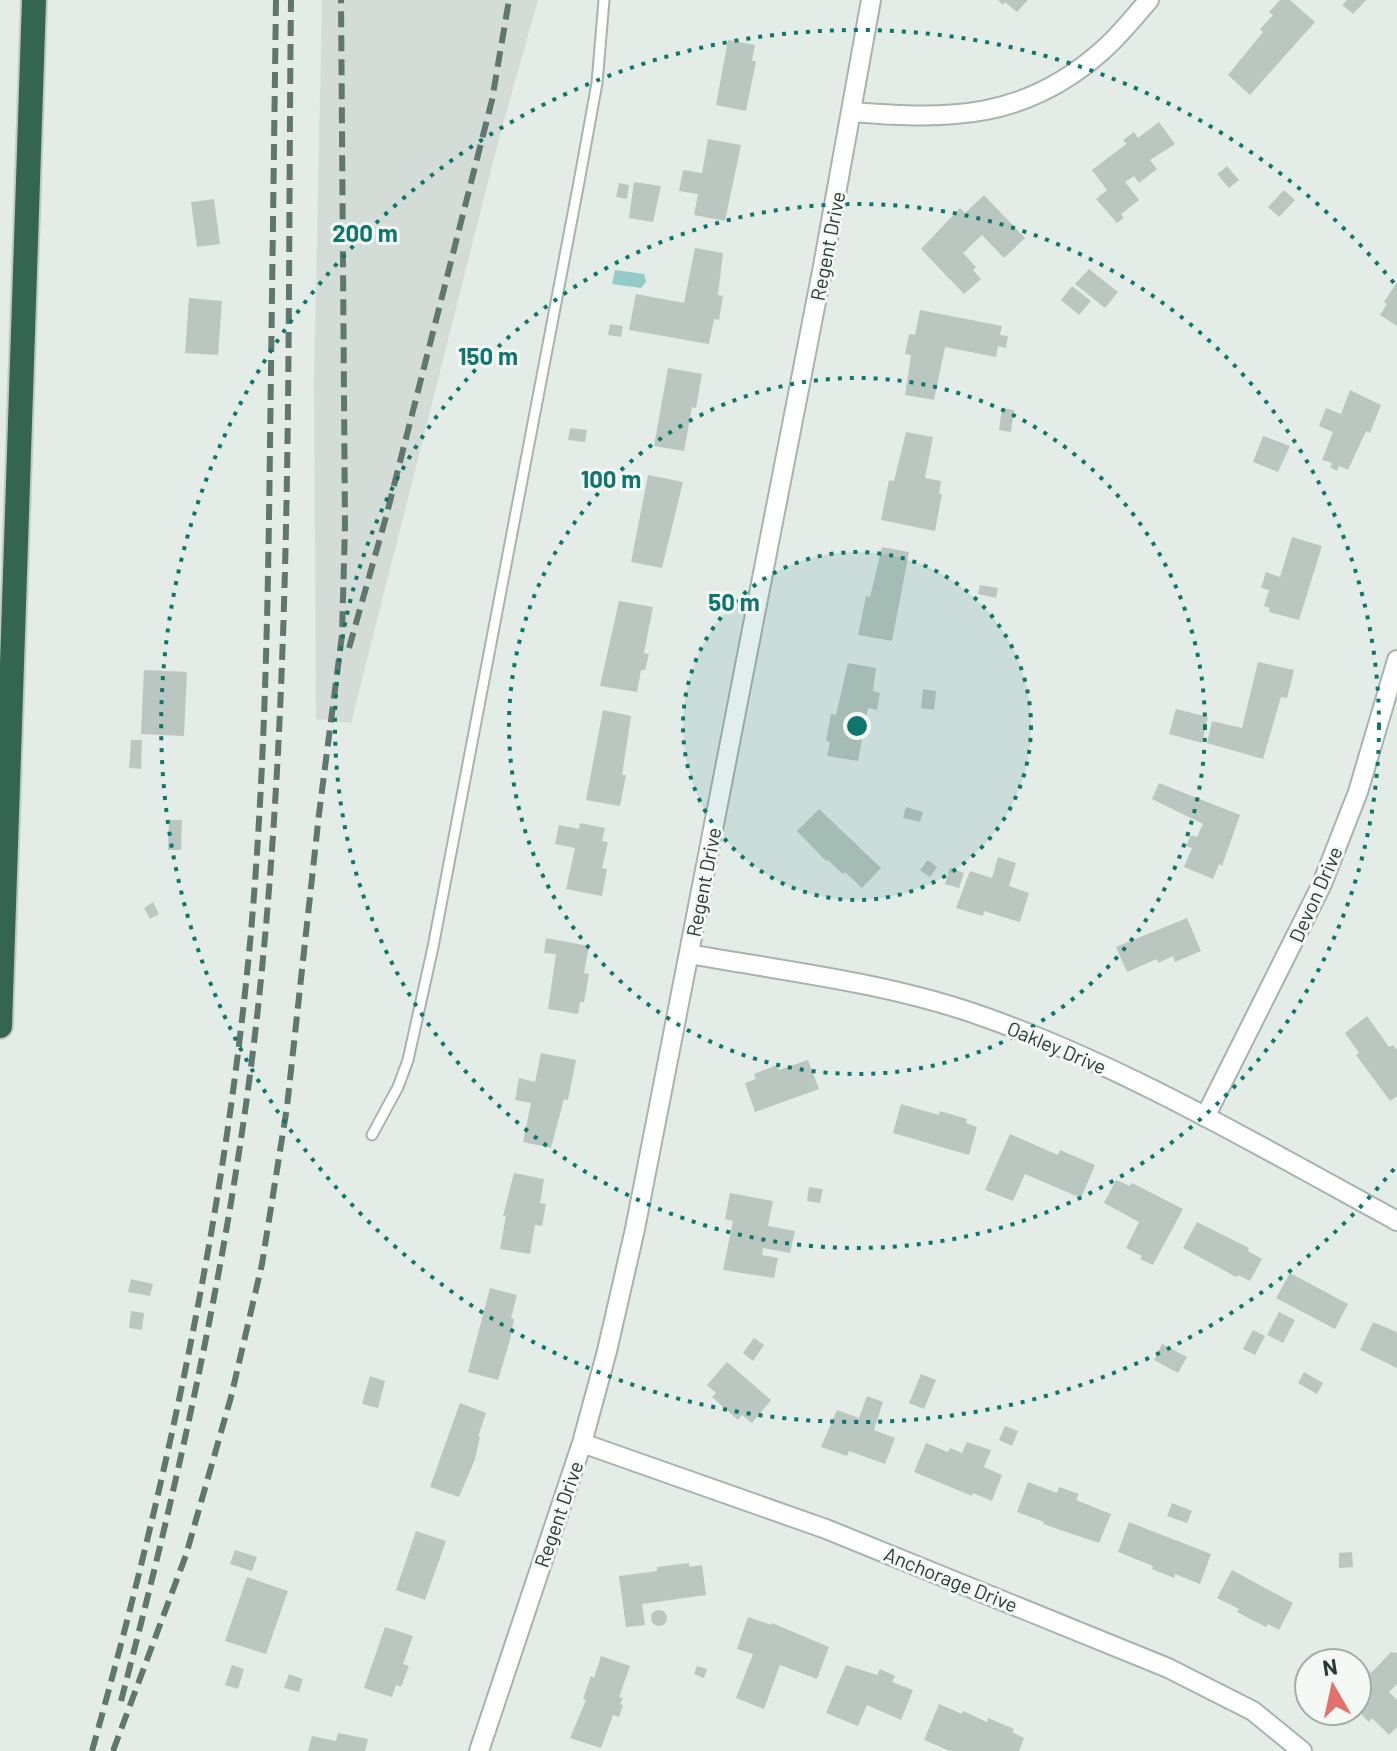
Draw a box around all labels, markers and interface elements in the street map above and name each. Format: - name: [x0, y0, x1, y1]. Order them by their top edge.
- street label: Regent Drive: [805, 189, 849, 303]
- text: 200 m: [332, 218, 398, 247]
- text: 150 m: [458, 341, 518, 370]
- text: 100 m: [581, 464, 641, 493]
- text: 50 m: [708, 587, 760, 616]
- centre of rings: [843, 712, 871, 740]
- street label: Regent Drive: [681, 825, 725, 939]
- street label: Devon Drive: [1283, 842, 1347, 946]
- street label: Oakley Drive: [1004, 1015, 1110, 1079]
- street label: Regent Drive: [529, 1458, 587, 1570]
- street label: Anchorage Drive: [881, 1541, 1021, 1617]
- north arrow: [1293, 1647, 1373, 1727]
- text: N: [1320, 1652, 1339, 1680]

